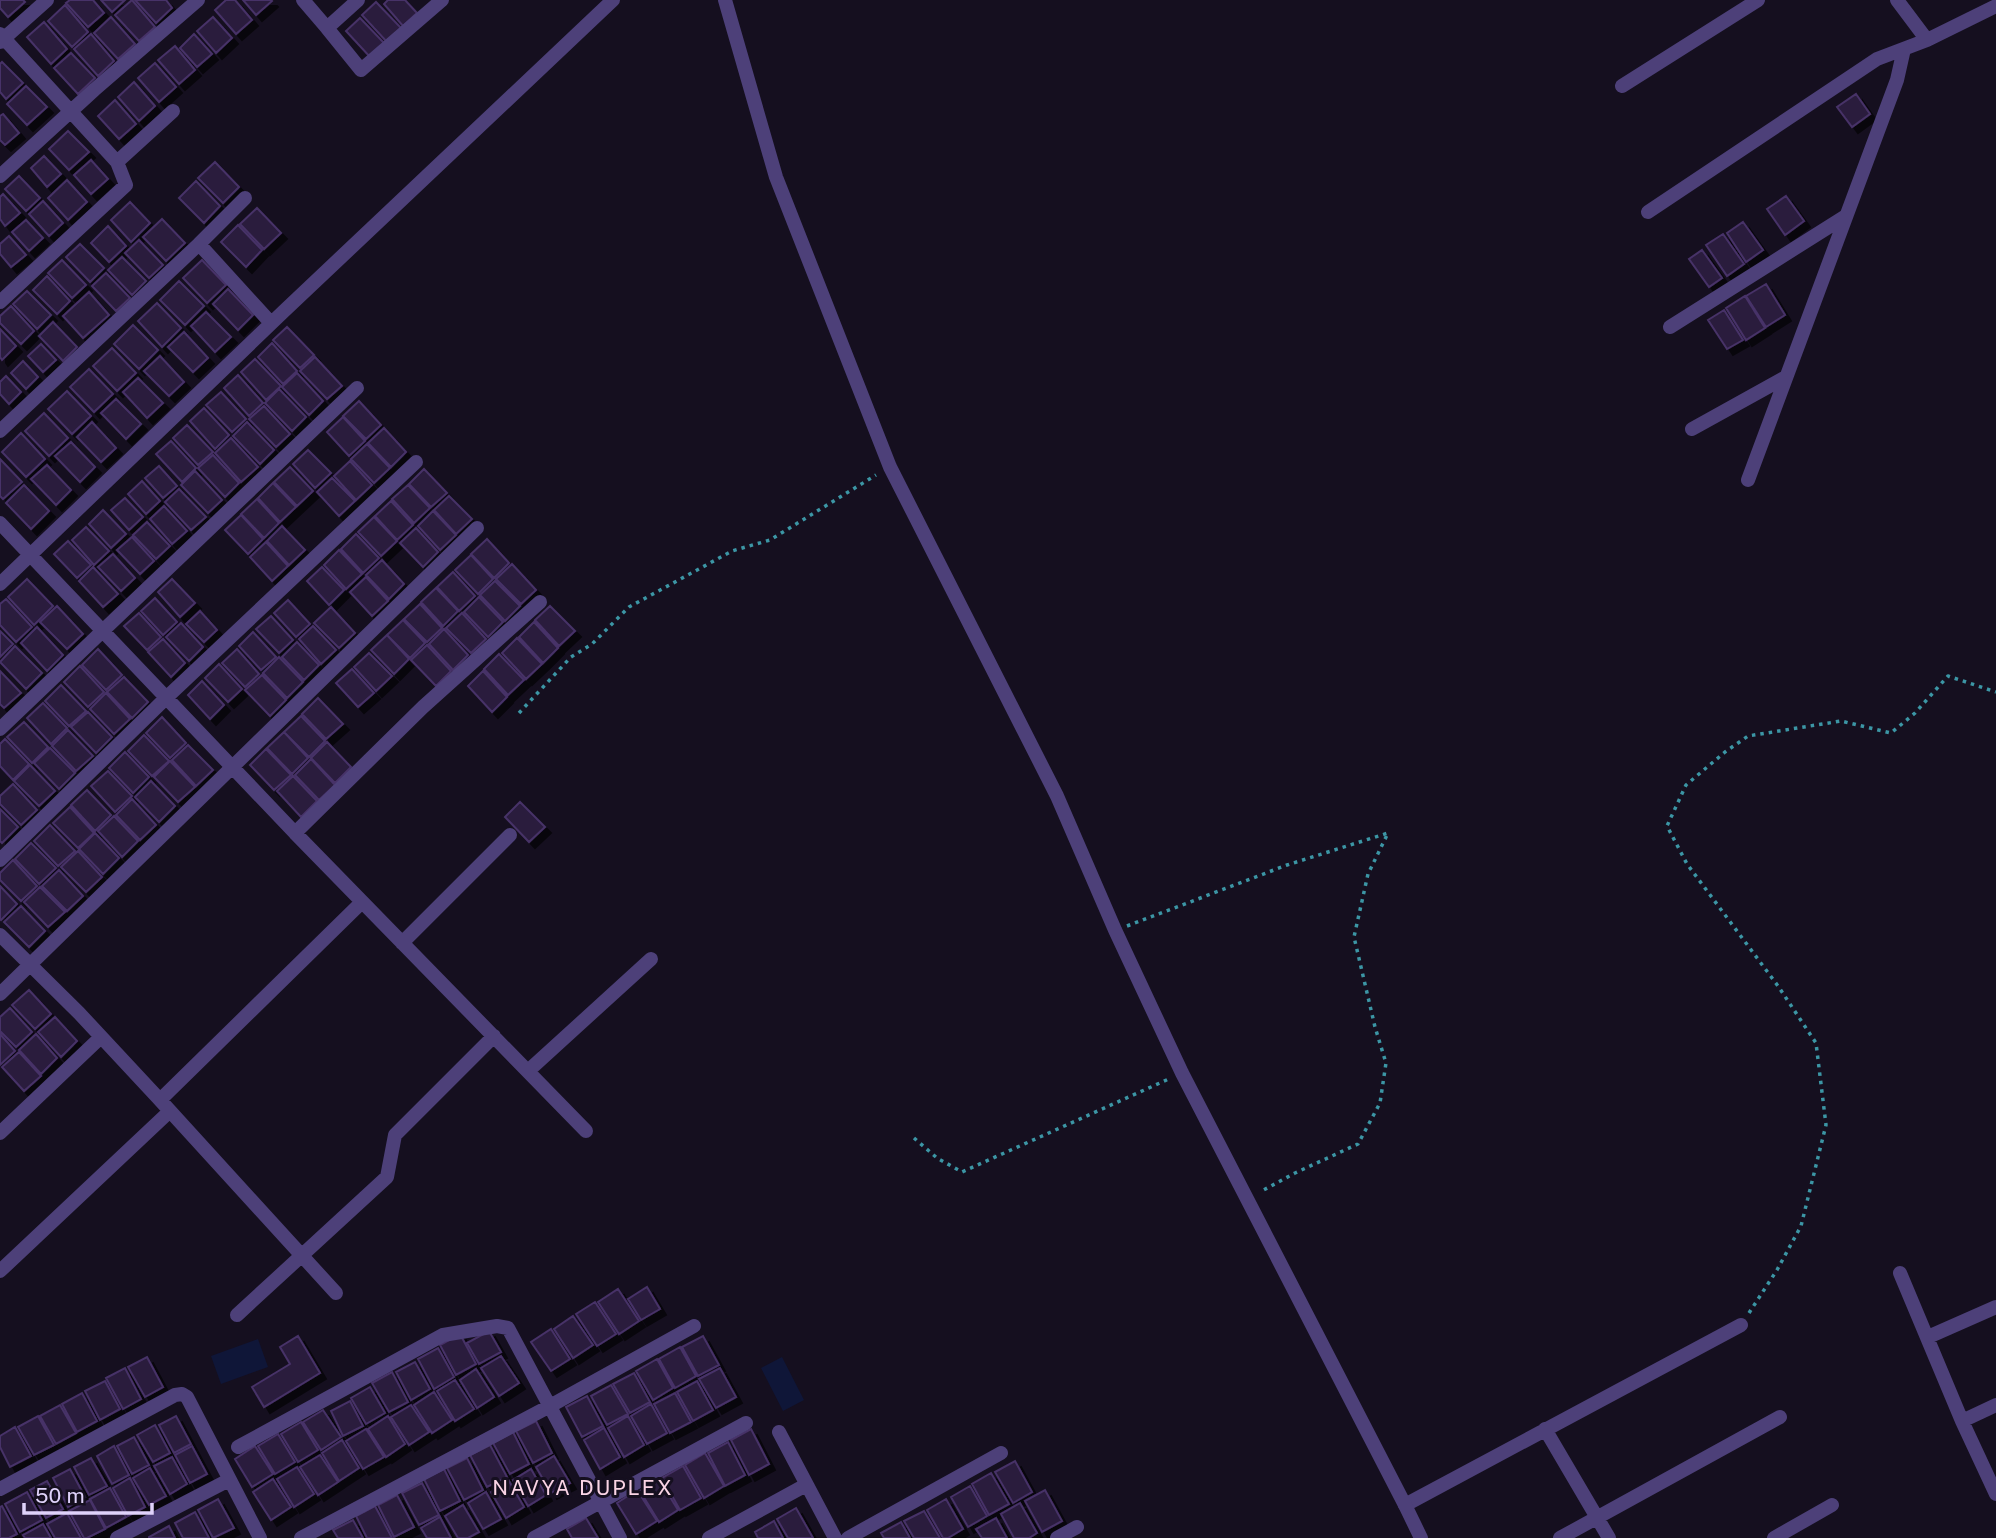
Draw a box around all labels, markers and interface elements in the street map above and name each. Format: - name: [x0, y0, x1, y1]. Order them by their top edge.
- scale bar: [24, 1472, 152, 1516]
- district label: NAVYA DUPLEX: [492, 1475, 674, 1500]
- text: 50 m: [35, 1483, 85, 1508]

